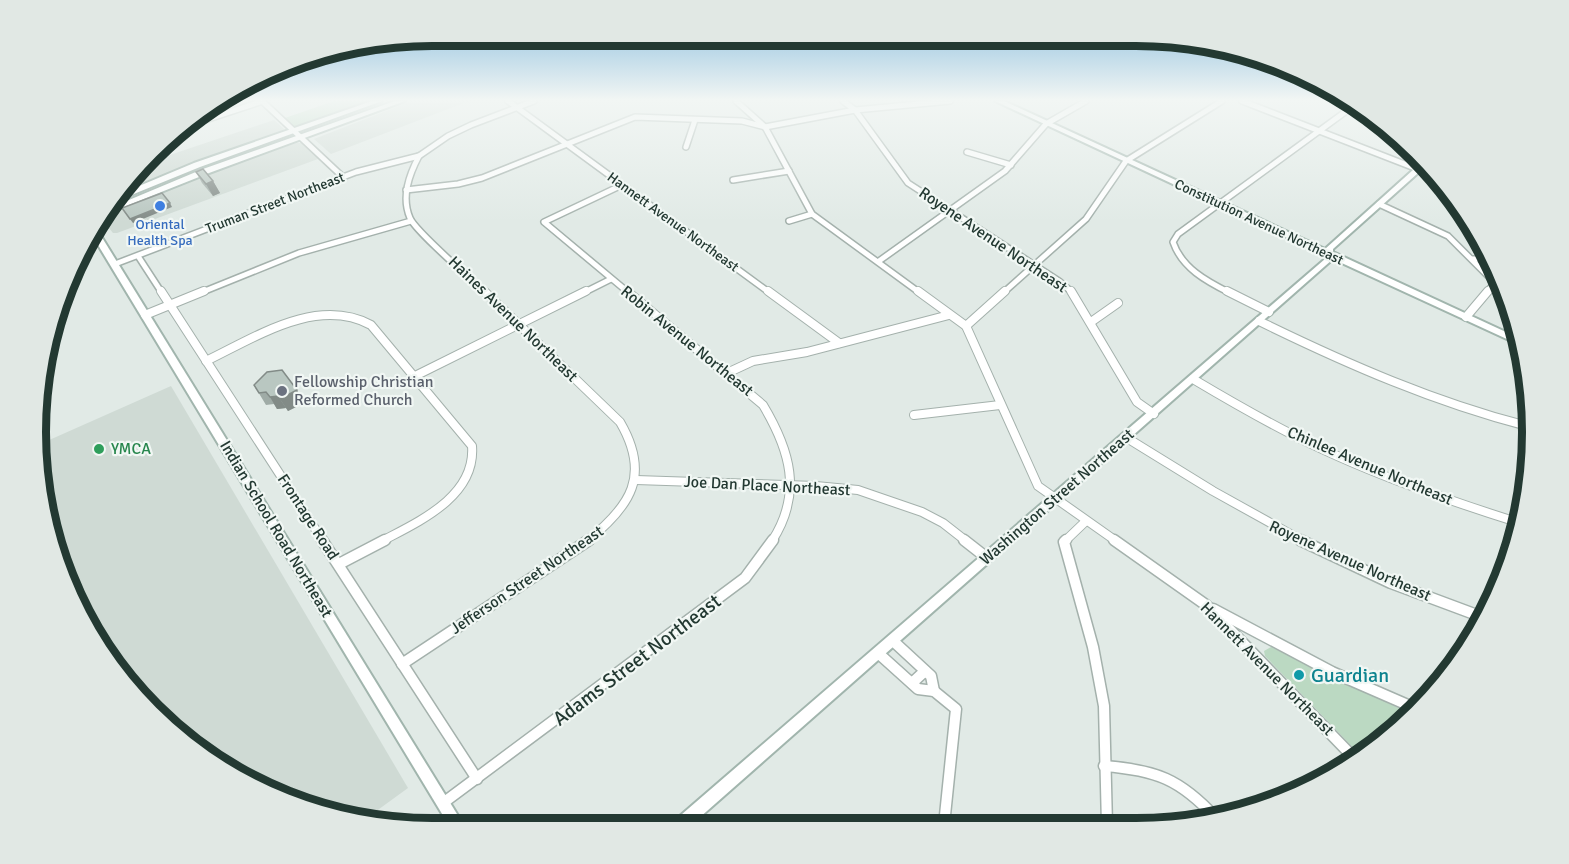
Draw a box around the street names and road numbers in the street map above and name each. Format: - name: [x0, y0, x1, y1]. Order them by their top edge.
- street label: Truman Street Northeast: [203, 169, 347, 237]
- street label: Hannett Avenue Northeast: [604, 169, 742, 276]
- street label: Constitution Avenue Northeast: [1172, 175, 1346, 269]
- street label: Royene Avenue Northeast: [915, 183, 1071, 297]
- street label: Haines Avenue Northeast: [444, 252, 582, 386]
- street label: Robin Avenue Northeast: [617, 281, 758, 401]
- street label: Chinlee Avenue Northeast: [1284, 422, 1456, 510]
- street label: Washington Street Northeast: [976, 424, 1139, 570]
- street label: Indian School Road Northeast: [215, 437, 337, 621]
- street label: Frontage Road: [273, 470, 343, 564]
- street label: Joe Dan Place Northeast: [683, 472, 851, 500]
- street label: Royene Avenue Northeast: [1266, 516, 1434, 606]
- street label: Jefferson Street Northeast: [447, 521, 608, 639]
- street label: Adams Street Northeast: [548, 589, 726, 731]
- street label: Hannett Avenue Northeast: [1196, 598, 1338, 740]

